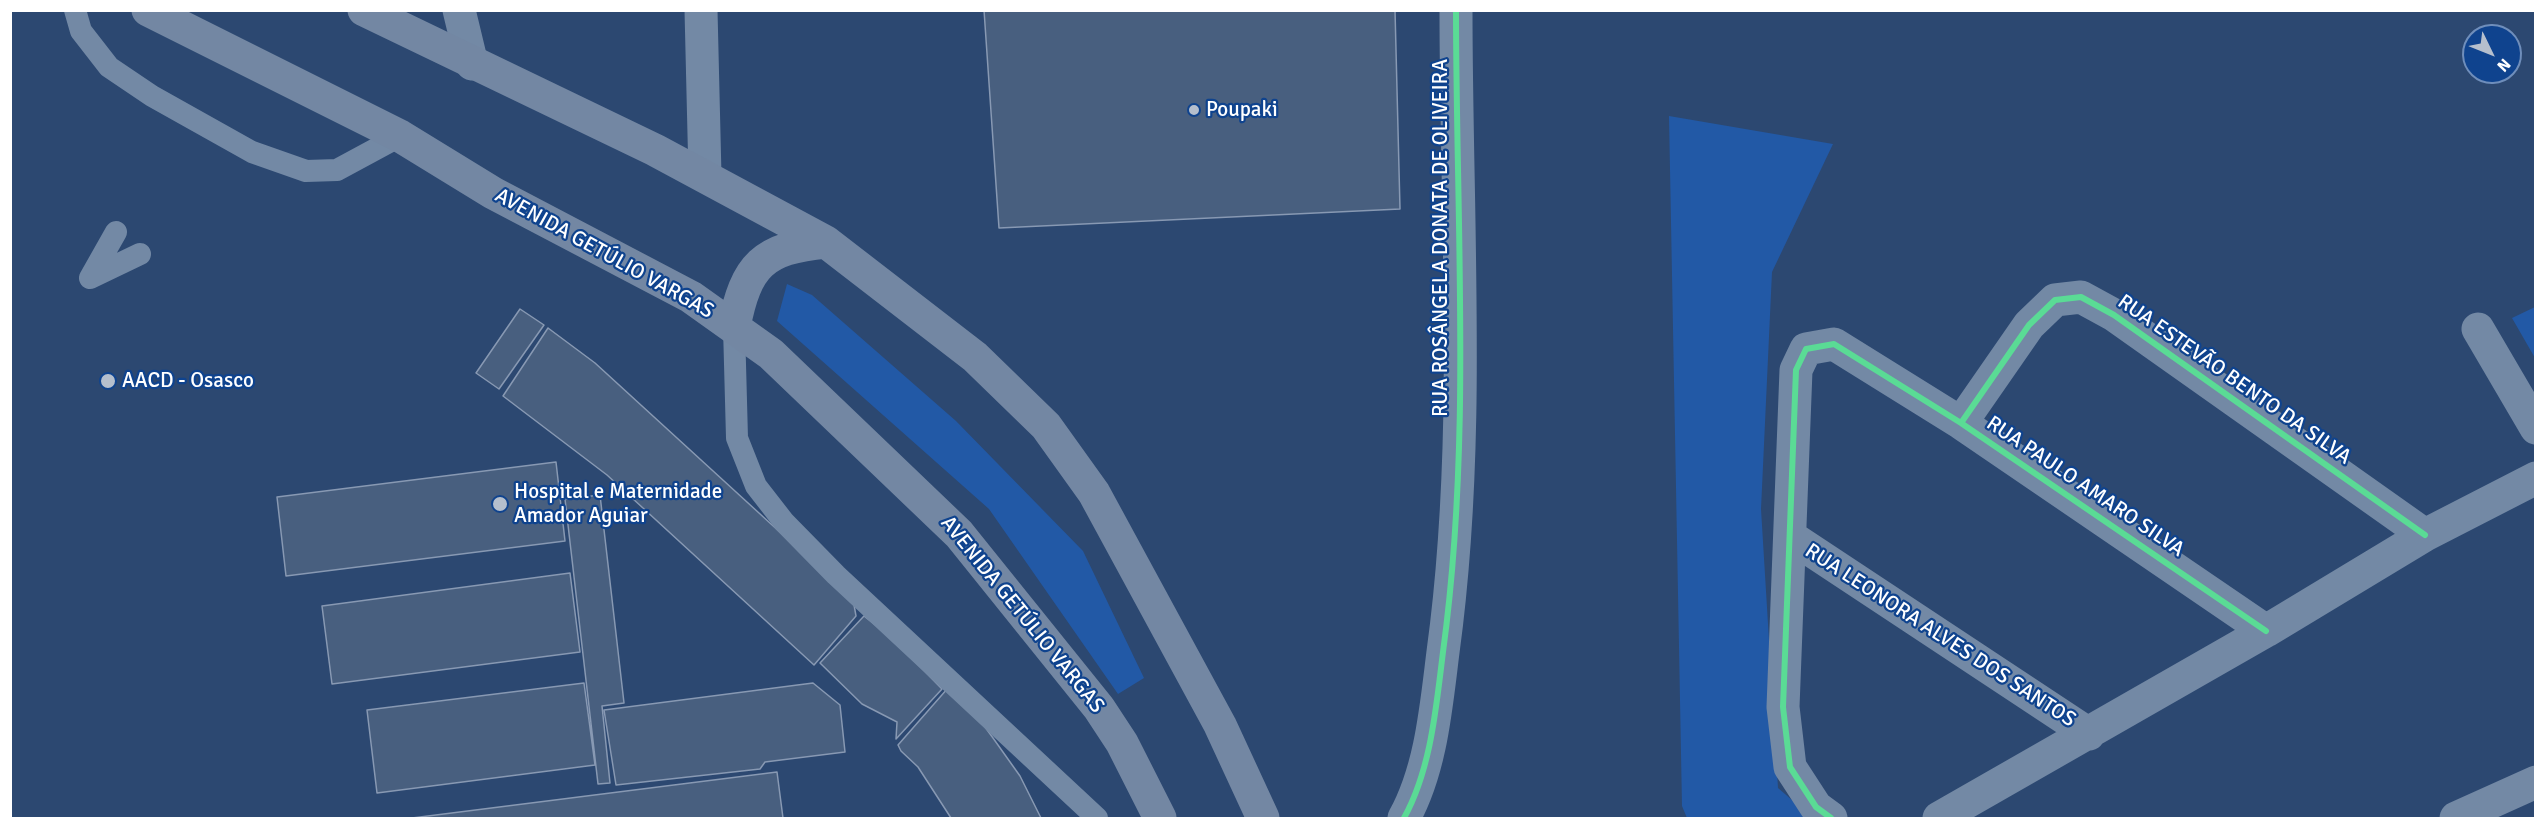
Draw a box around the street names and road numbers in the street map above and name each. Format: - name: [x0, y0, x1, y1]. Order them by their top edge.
- street label: RUA ROSÂNGELA DONATA DE OLIVEIRA: [1428, 59, 1454, 417]
- street label: AVENIDA GETÚLIO VARGAS: [490, 183, 718, 325]
- street label: RUA ESTEVÃO BENTO DA SILVA: [2112, 290, 2356, 470]
- street label: RUA PAULO AMARO SILVA: [1981, 411, 2189, 563]
- street label: AVENIDA GETÚLIO VARGAS: [935, 511, 1109, 719]
- street label: RUA LEONORA ALVES DOS SANTOS: [1800, 539, 2080, 733]

